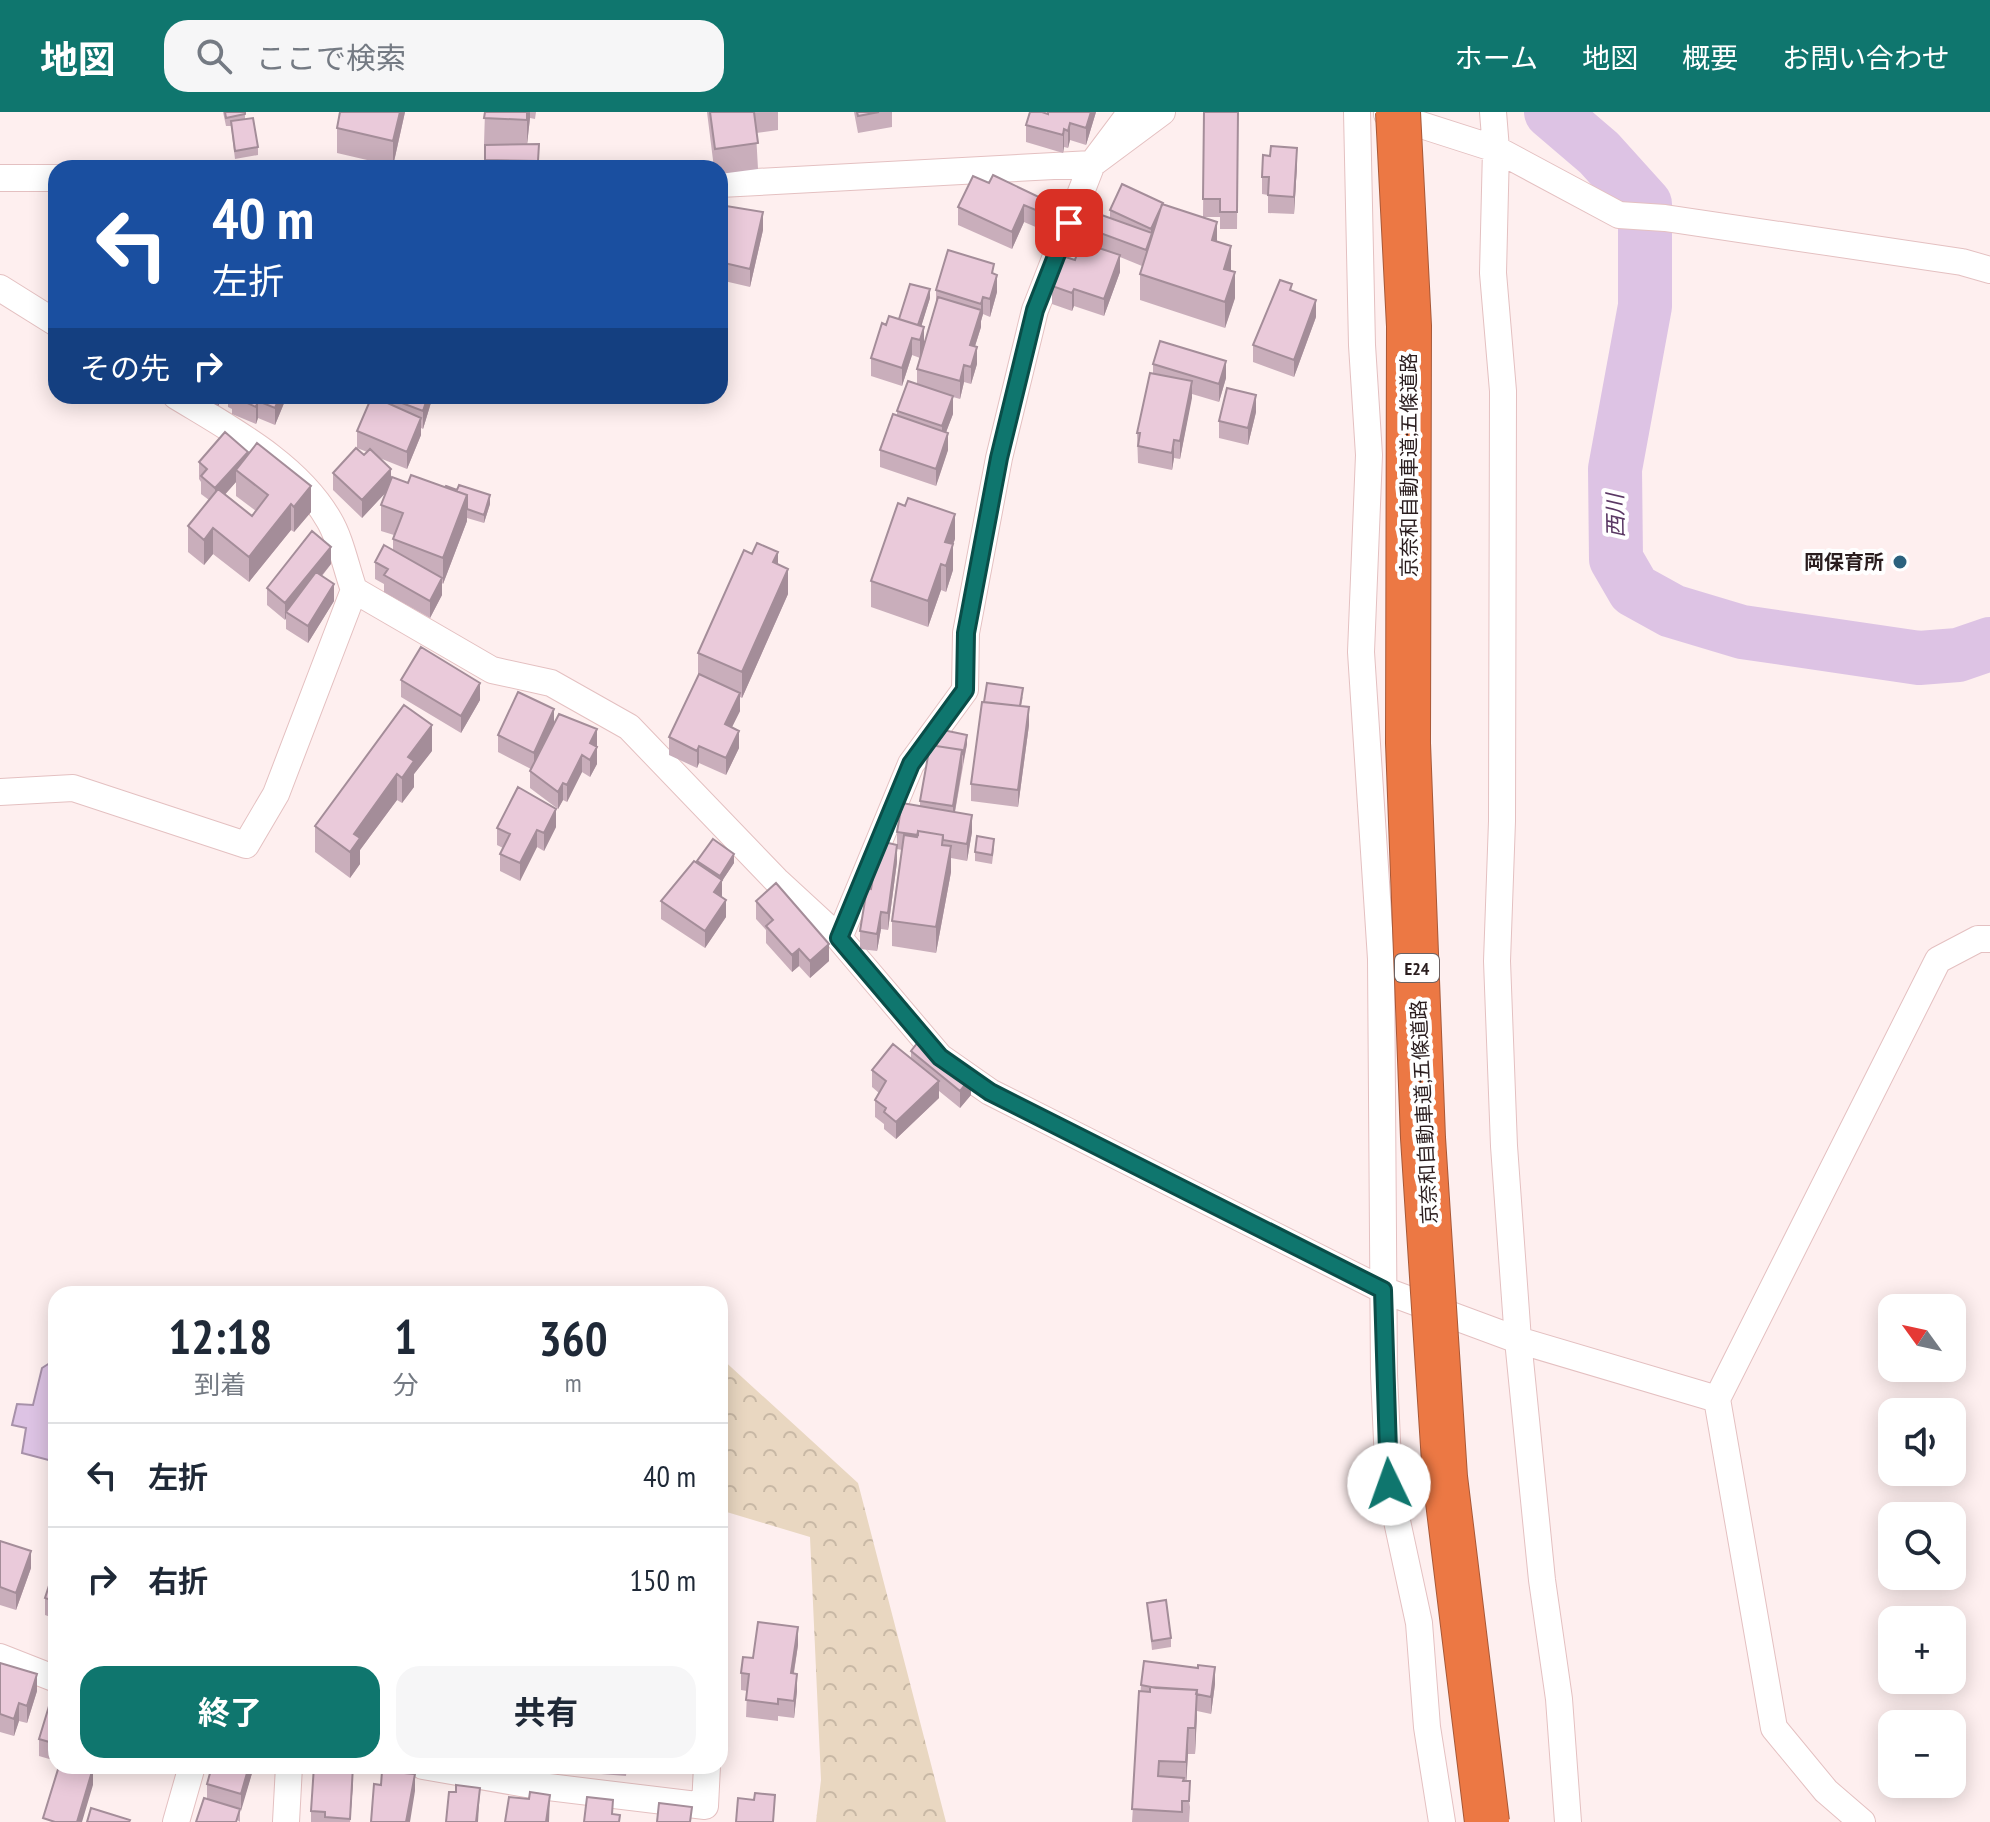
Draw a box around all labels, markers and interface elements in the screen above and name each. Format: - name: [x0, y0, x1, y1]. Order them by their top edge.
- search box: [164, 20, 724, 92]
- text: 地図: [40, 34, 116, 83]
- icon: search: [192, 34, 236, 78]
- text: ここで検索: [256, 38, 406, 77]
- text: ホーム: [1455, 39, 1538, 76]
- text: 地図: [1582, 39, 1638, 76]
- text: 概要: [1682, 39, 1738, 76]
- text: お問い合わせ: [1782, 39, 1950, 76]
- text: 40 m: [212, 182, 314, 254]
- pin: [1035, 189, 1103, 257]
- icon: left: [80, 192, 184, 296]
- icon: arrive: [1047, 201, 1091, 245]
- text: 左折: [212, 257, 284, 304]
- icon: right: [186, 344, 230, 388]
- text: その先: [80, 348, 170, 387]
- street label: 京奈和自動車道;五條道路: [1396, 353, 1422, 577]
- water label: 西川: [1601, 492, 1629, 538]
- place label: 岡保育所: [1804, 549, 1884, 575]
- marker: 岡保育所: [1891, 553, 1909, 571]
- road number: E24: [1395, 954, 1439, 982]
- street label: 京奈和自動車道;五條道路: [1405, 999, 1443, 1225]
- north arrow: [1878, 1294, 1966, 1382]
- map controls: [1878, 1294, 1966, 1798]
- text: 12:18: [168, 1305, 272, 1367]
- text: 1: [394, 1305, 417, 1367]
- text: 360: [539, 1307, 608, 1369]
- text: m: [565, 1366, 582, 1399]
- text: 到着: [194, 1368, 246, 1401]
- text: 分: [392, 1368, 419, 1401]
- button: sound: [1878, 1398, 1966, 1486]
- position arrow: [1347, 1442, 1431, 1526]
- icon: left: [80, 1453, 124, 1497]
- text: 40 m: [643, 1456, 696, 1495]
- text: 左折: [148, 1457, 208, 1496]
- button: search: [1878, 1502, 1966, 1590]
- icon: right: [80, 1557, 124, 1601]
- text: 150 m: [630, 1560, 696, 1599]
- text: 右折: [148, 1561, 208, 1600]
- button: +: [1878, 1606, 1966, 1694]
- button: 終了: [80, 1666, 380, 1758]
- button: 共有: [396, 1666, 696, 1758]
- button: −: [1878, 1710, 1966, 1798]

